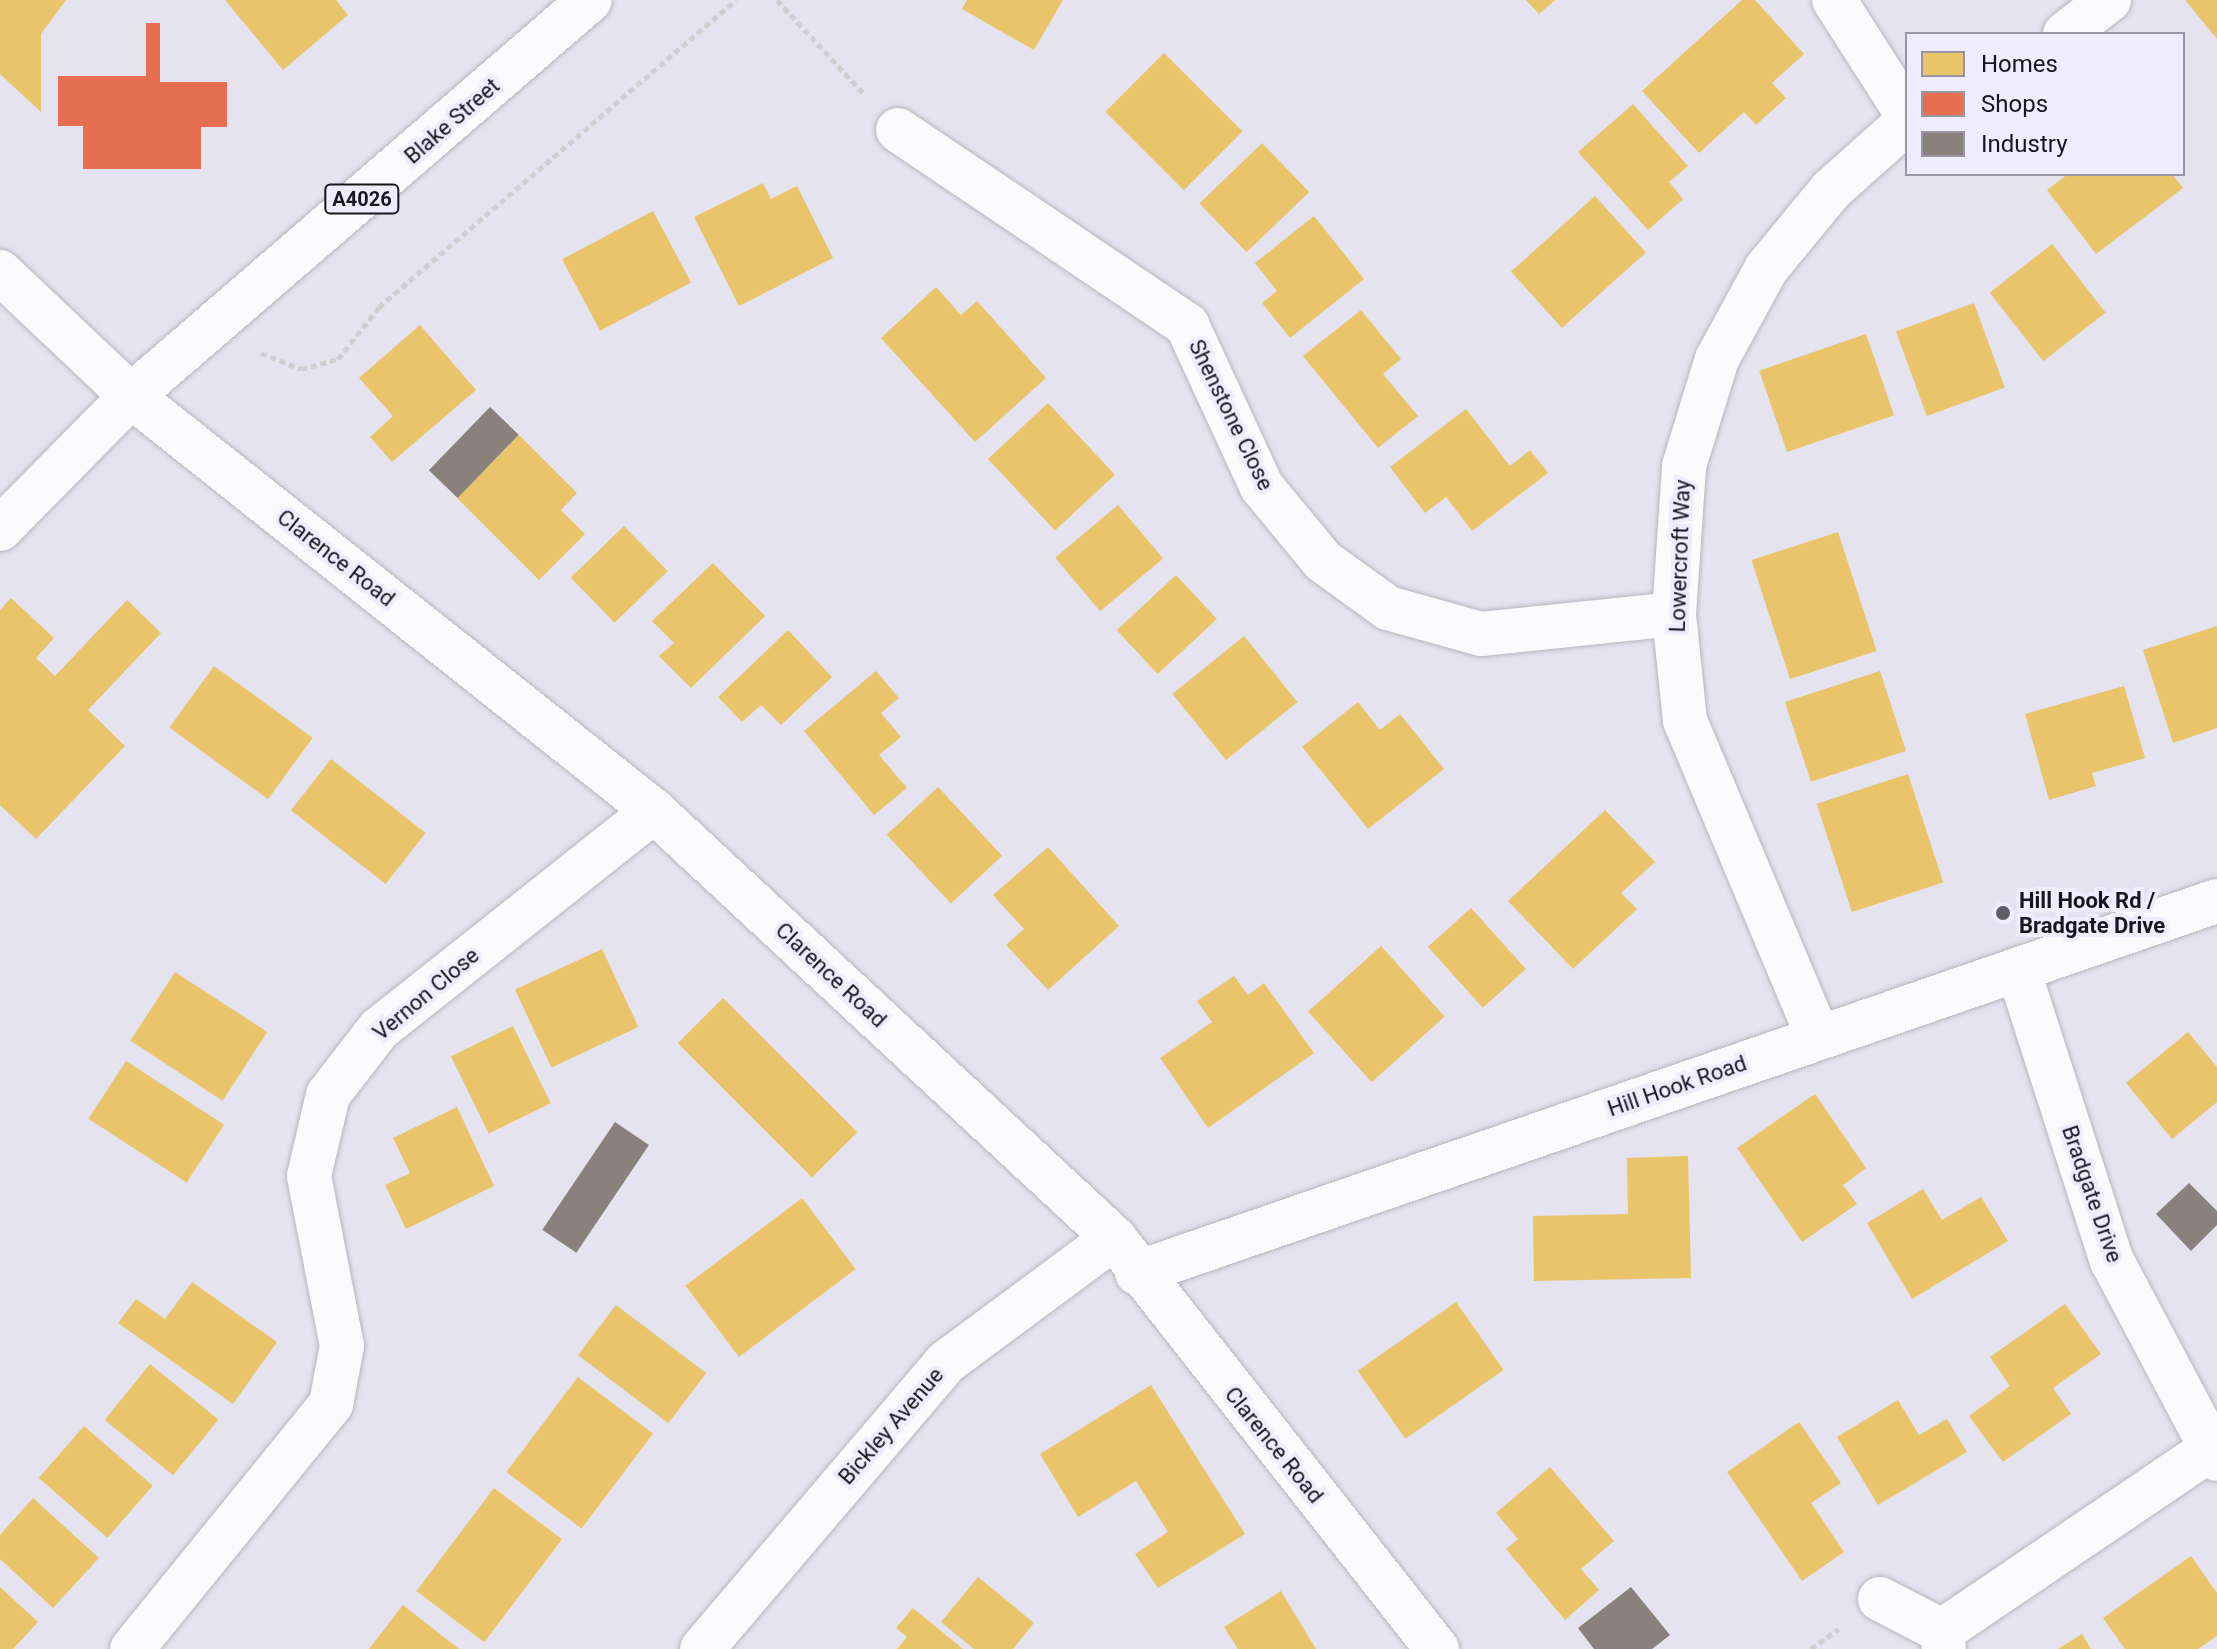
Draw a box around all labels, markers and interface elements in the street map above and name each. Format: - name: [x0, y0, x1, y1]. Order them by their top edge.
- legend: [1905, 32, 2185, 176]
- text: Homes: [1981, 50, 2058, 78]
- street label: Blake Street: [399, 73, 505, 169]
- text: Shops: [1981, 90, 2048, 118]
- text: Industry: [1981, 130, 2067, 158]
- road number: A4026: [324, 183, 400, 215]
- street label: Shenstone Close: [1183, 335, 1279, 495]
- street label: Lowercroft Way: [1664, 479, 1696, 633]
- street label: Clarence Road: [272, 504, 400, 612]
- place label: Hill Hook Rd / Bradgate Drive: [2019, 887, 2165, 938]
- marker: Hill Hook Rd / Bradgate Drive: [1994, 904, 2012, 922]
- street label: Clarence Road: [770, 917, 892, 1033]
- street label: Vernon Close: [368, 942, 484, 1046]
- street label: Hill Hook Road: [1604, 1050, 1750, 1122]
- street label: Bradgate Drive: [2056, 1122, 2128, 1266]
- street label: Bickley Avenue: [833, 1362, 949, 1490]
- street label: Clarence Road: [1219, 1382, 1329, 1508]

